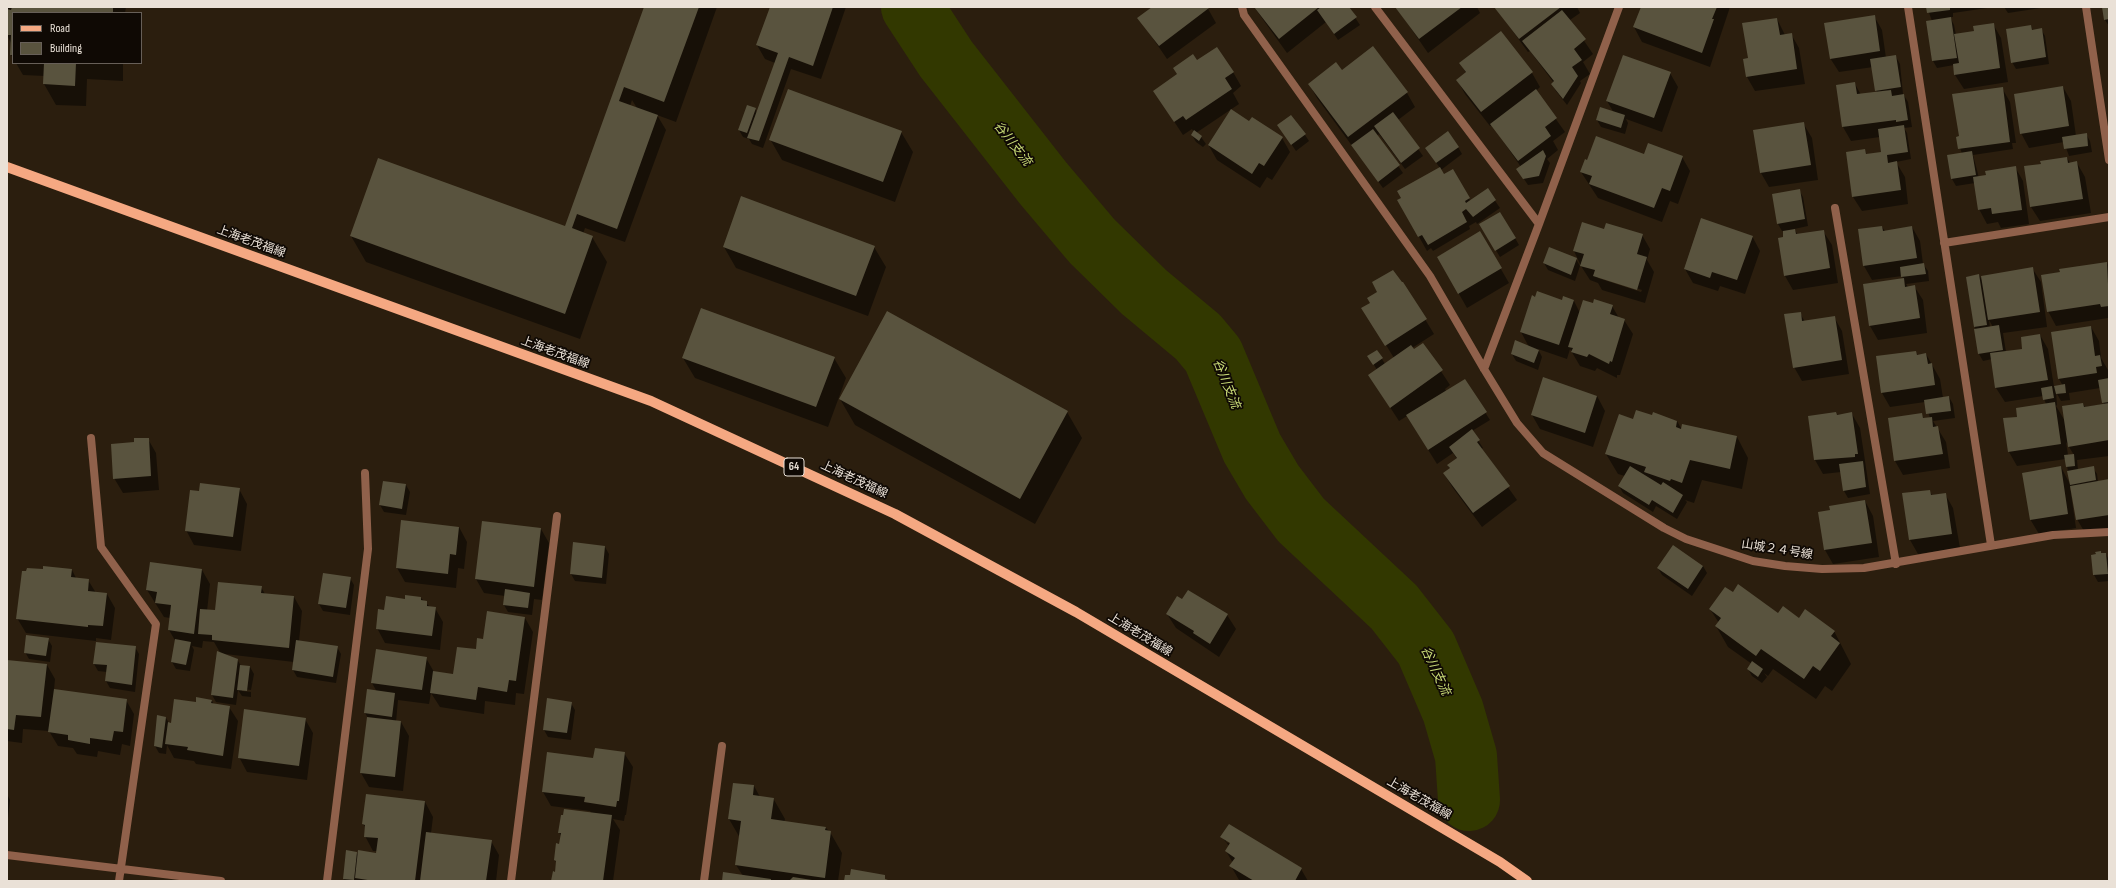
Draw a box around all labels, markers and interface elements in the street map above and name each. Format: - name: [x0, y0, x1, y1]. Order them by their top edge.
- legend: [12, 12, 142, 64]
- text: Road: [50, 21, 70, 36]
- text: Building: [50, 41, 82, 56]
- water label: 谷川支流: [990, 119, 1034, 169]
- street label: 上海老茂福線: [215, 223, 287, 261]
- street label: 上海老茂福線: [519, 334, 591, 372]
- water label: 谷川支流: [1209, 357, 1243, 411]
- road number: 64: [784, 458, 804, 476]
- street label: 上海老茂福線: [818, 458, 890, 502]
- street label: 山城２４号線: [1740, 537, 1814, 563]
- street label: 上海老茂福線: [1105, 610, 1175, 660]
- water label: 谷川支流: [1417, 644, 1453, 698]
- street label: 上海老茂福線: [1384, 775, 1454, 823]

